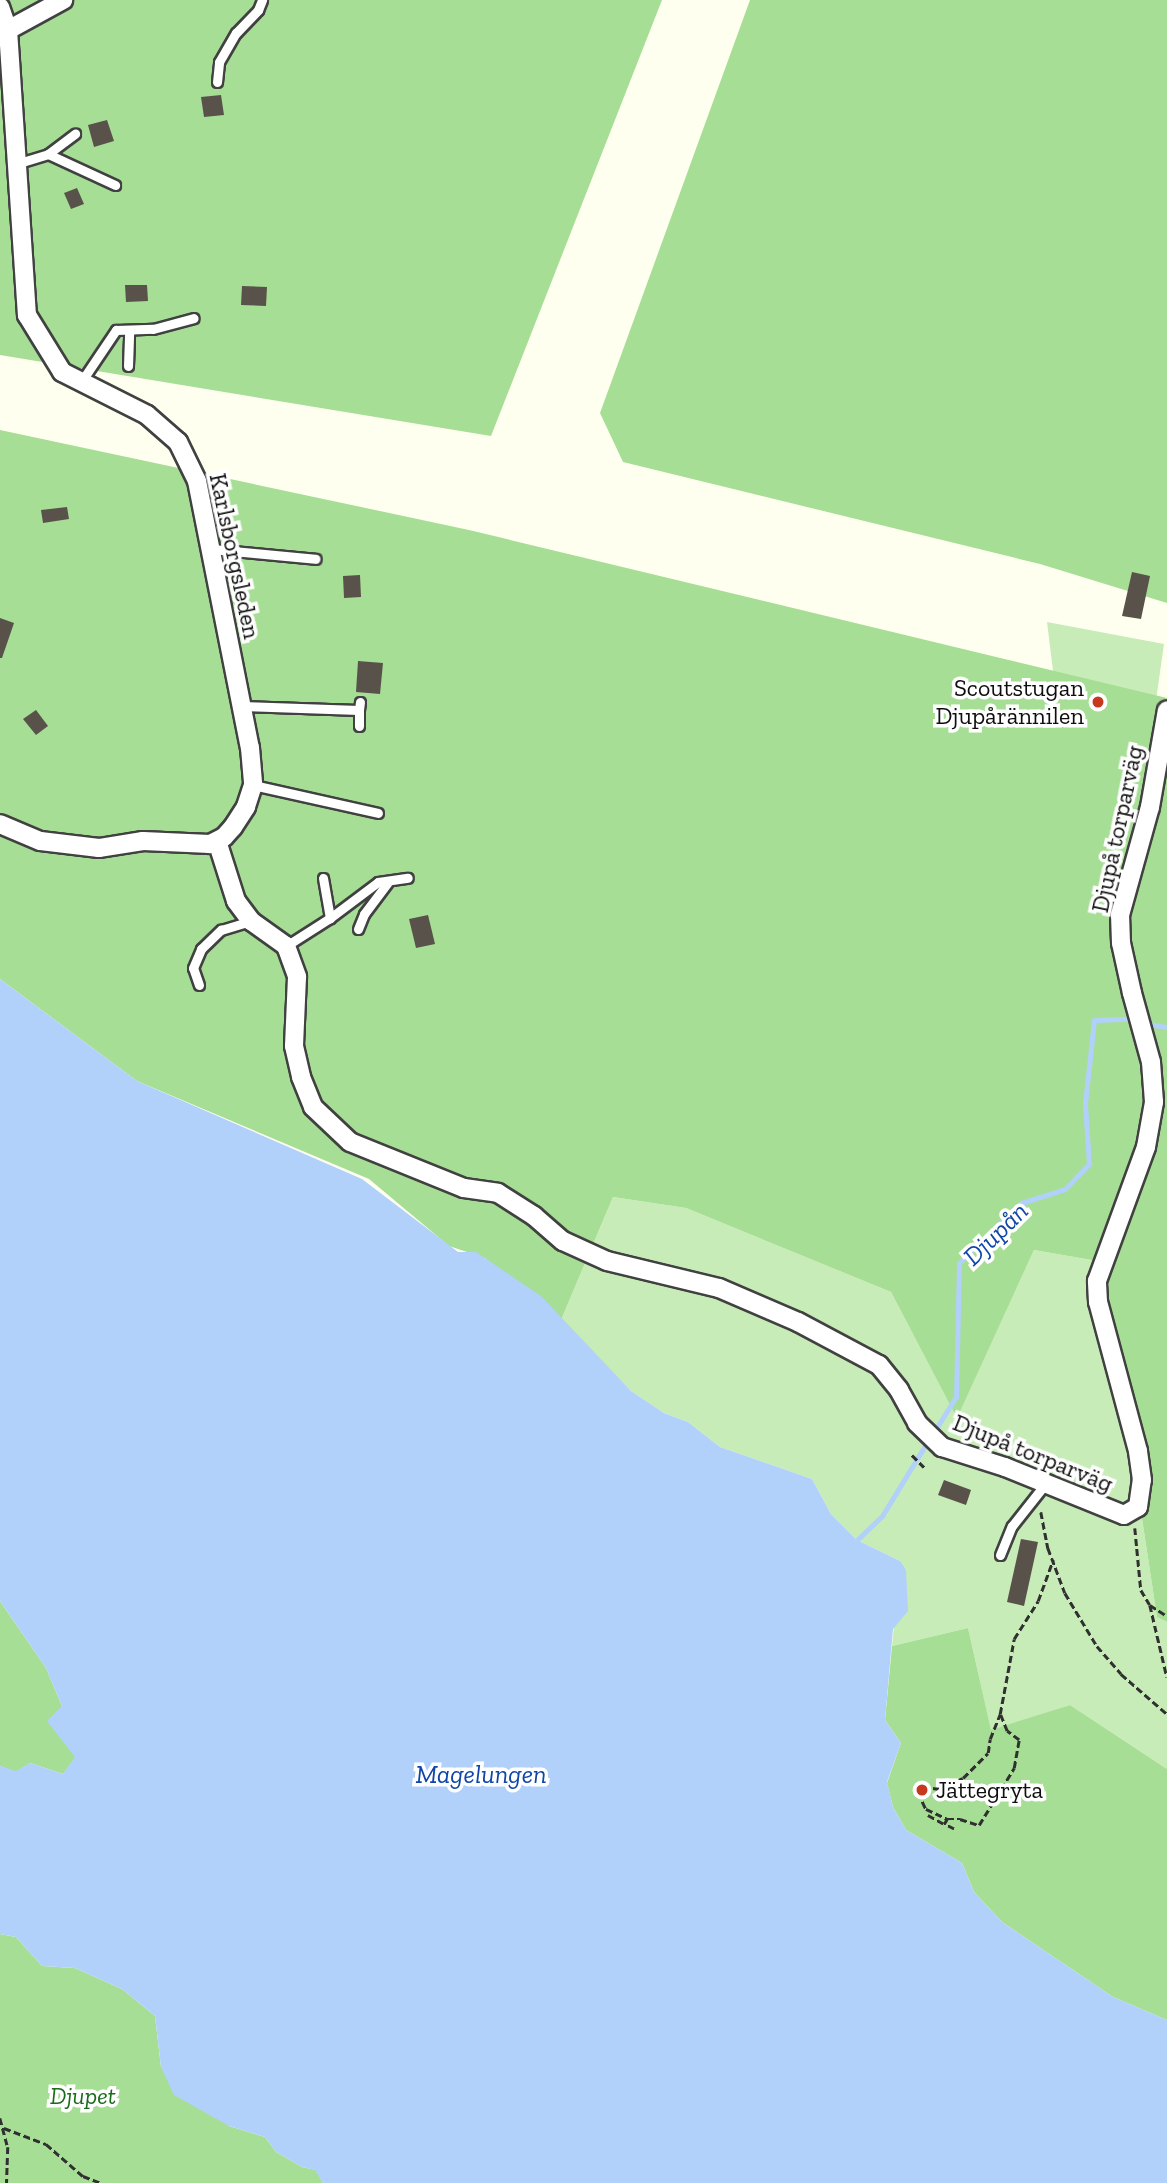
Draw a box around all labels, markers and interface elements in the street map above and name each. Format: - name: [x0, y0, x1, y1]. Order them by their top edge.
- street label: Karlsborgsleden: [203, 471, 267, 641]
- place label: Scoutstugan Djupårännilen: [935, 674, 1084, 730]
- marker: Scoutstugan Djupårännilen: [1090, 694, 1106, 710]
- street label: Djupå torparväg: [1085, 743, 1149, 915]
- water label: Djupån: [957, 1196, 1035, 1272]
- street label: Djupå torparväg: [949, 1408, 1117, 1498]
- water label: Magelungen: [415, 1759, 547, 1791]
- place label: Jättegryta: [936, 1776, 1043, 1804]
- marker: Jättegryta: [914, 1782, 930, 1798]
- park label: Djupet: [50, 2082, 116, 2110]

